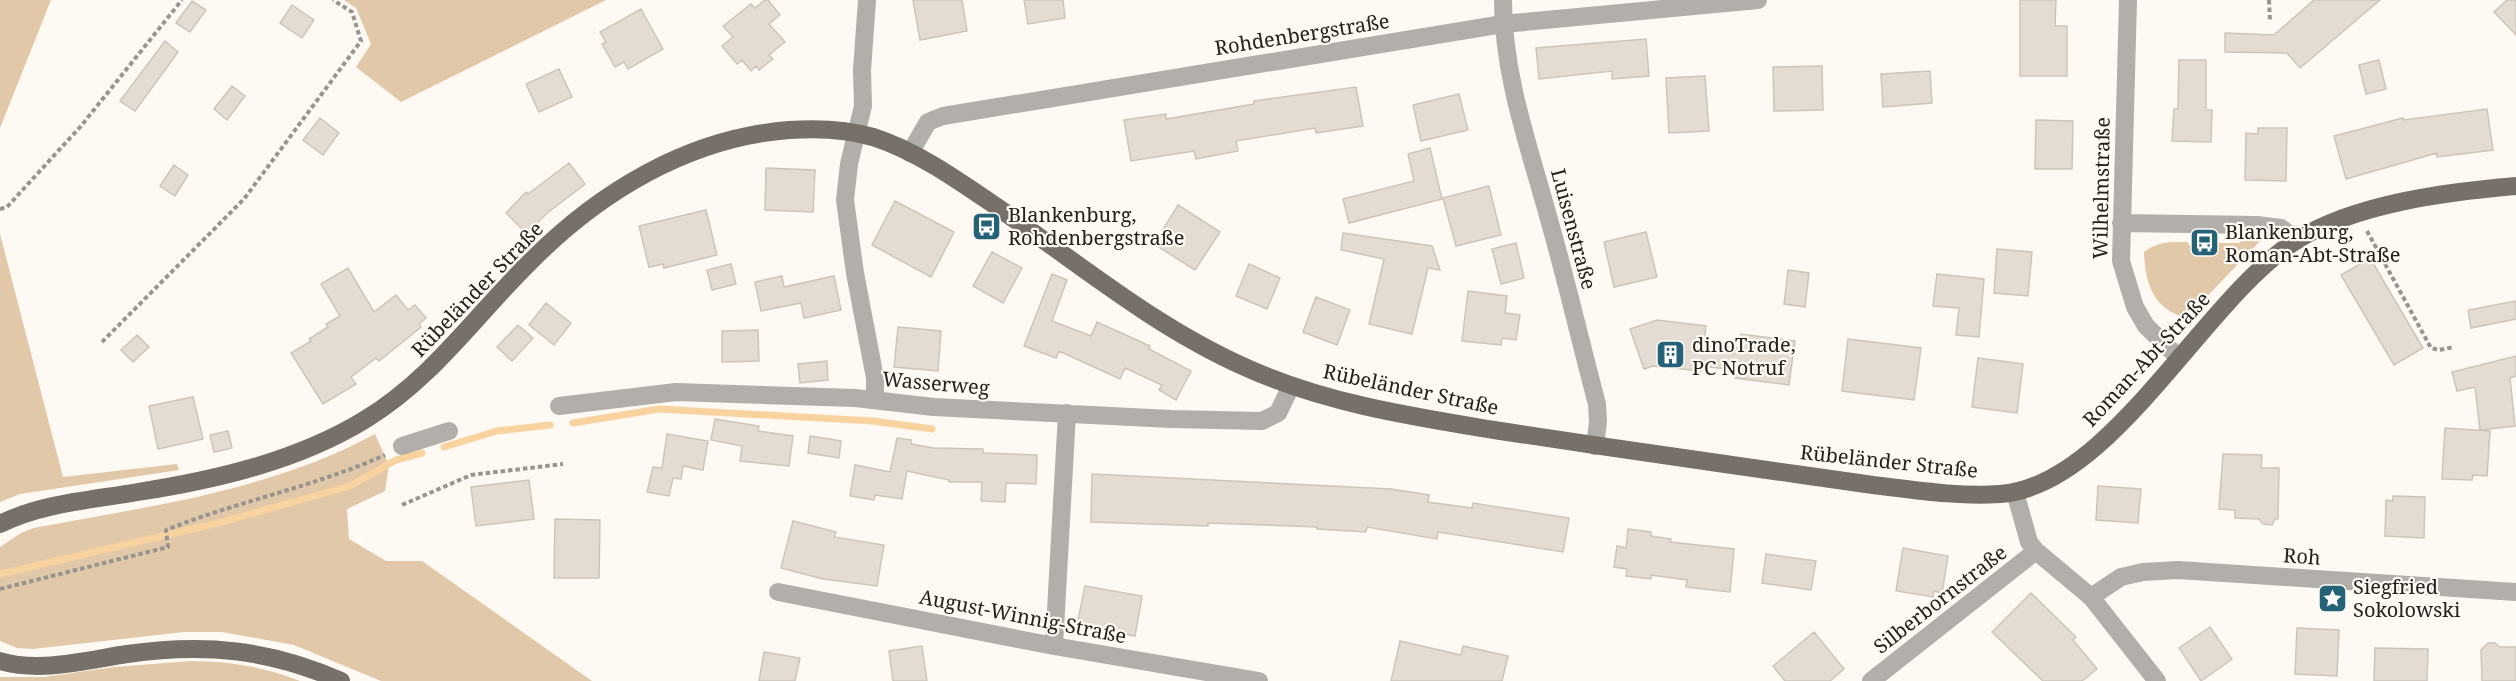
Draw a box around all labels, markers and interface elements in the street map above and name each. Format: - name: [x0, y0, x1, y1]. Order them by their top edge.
- street label: Rohdenbergstraße: [1213, 7, 1391, 61]
- street label: Wilhelmstraße: [2086, 117, 2116, 259]
- street label: Luisenstraße: [1545, 166, 1603, 292]
- place label: Blankenburg, Rohdenbergstraße: [1008, 201, 1184, 251]
- bus stop icon: Blankenburg, Rohdenbergstraße: [971, 210, 1003, 242]
- street label: Rübeländer Straße: [405, 215, 549, 363]
- place label: Blankenburg, Roman-Abt-Straße: [2225, 218, 2400, 268]
- bus stop icon: Blankenburg, Roman-Abt-Straße: [2188, 226, 2220, 258]
- street label: Roman-Abt-Straße: [2076, 286, 2216, 432]
- place label: dinoTrade, PC Notruf: [1692, 331, 1796, 381]
- building icon: dinoTrade, PC Notruf: [1655, 339, 1687, 371]
- street label: Rübeländer Straße: [1321, 357, 1501, 421]
- street label: Wasserweg: [881, 365, 991, 401]
- street label: Rübeländer Straße: [1799, 438, 1979, 484]
- street label: Silberbornstraße: [1868, 538, 2012, 660]
- street label: Roh: [2282, 541, 2322, 571]
- place label: Siegfried Sokolowski: [2353, 573, 2461, 623]
- place icon: Siegfried Sokolowski: [2316, 582, 2348, 614]
- street label: August-Winnig-Straße: [917, 583, 1129, 649]

